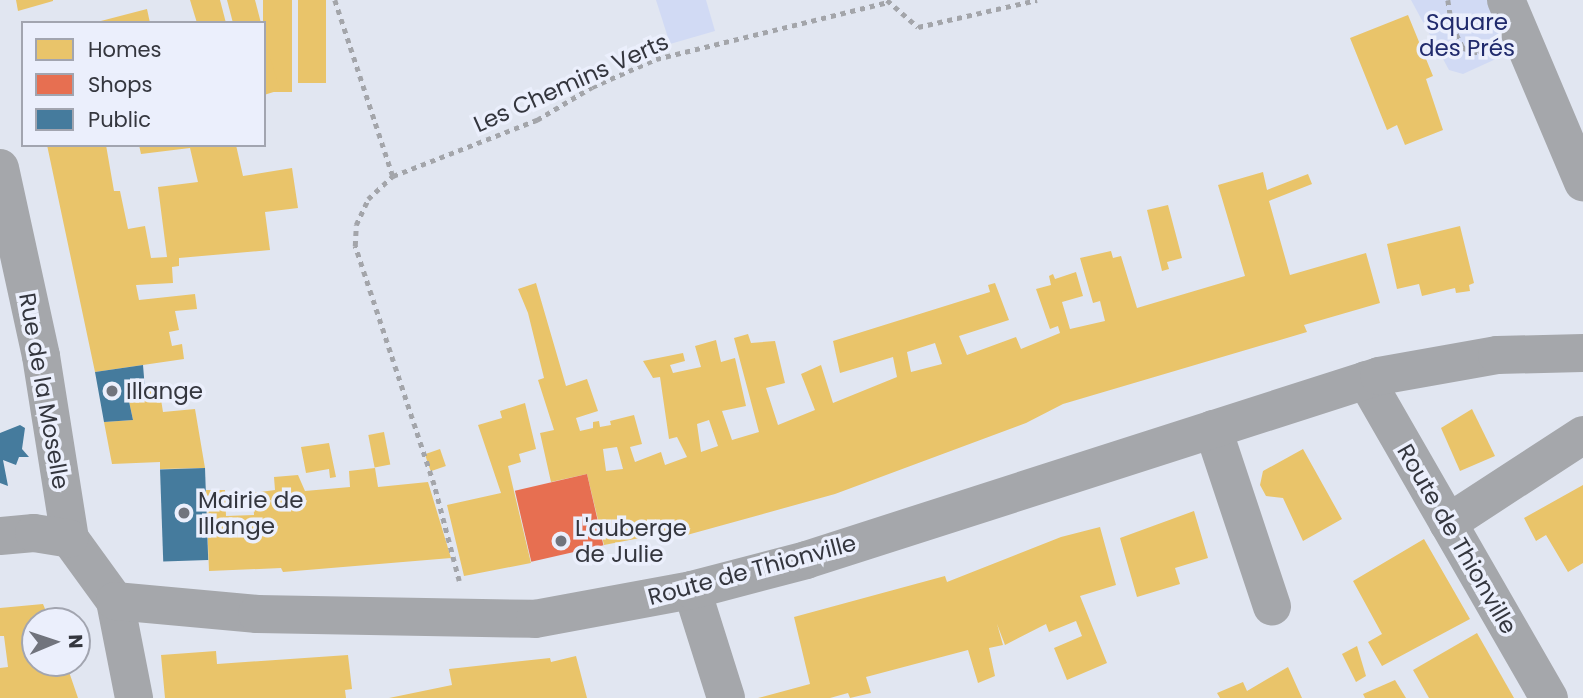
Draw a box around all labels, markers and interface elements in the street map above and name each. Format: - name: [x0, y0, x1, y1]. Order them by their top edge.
- park label: Square des Prés: [1419, 8, 1515, 62]
- legend: [21, 21, 266, 147]
- street label: Les Chemins Verts: [469, 28, 673, 138]
- text: Homes: [88, 35, 162, 64]
- text: Shops: [88, 70, 152, 99]
- text: Public: [88, 105, 151, 134]
- street label: Rue de la Moselle: [13, 291, 75, 491]
- place label: Illange: [126, 377, 203, 405]
- marker: Illange: [104, 383, 120, 399]
- street label: Route de Thionville: [1391, 439, 1523, 639]
- place label: Mairie de Illange: [198, 486, 303, 540]
- marker: Mairie de Illange: [176, 505, 192, 521]
- place label: L'auberge de Julie: [575, 514, 687, 568]
- street label: Route de Thionville: [645, 529, 859, 611]
- marker: L'auberge de Julie: [553, 533, 569, 549]
- north arrow: [21, 607, 91, 677]
- text: N: [62, 634, 89, 649]

